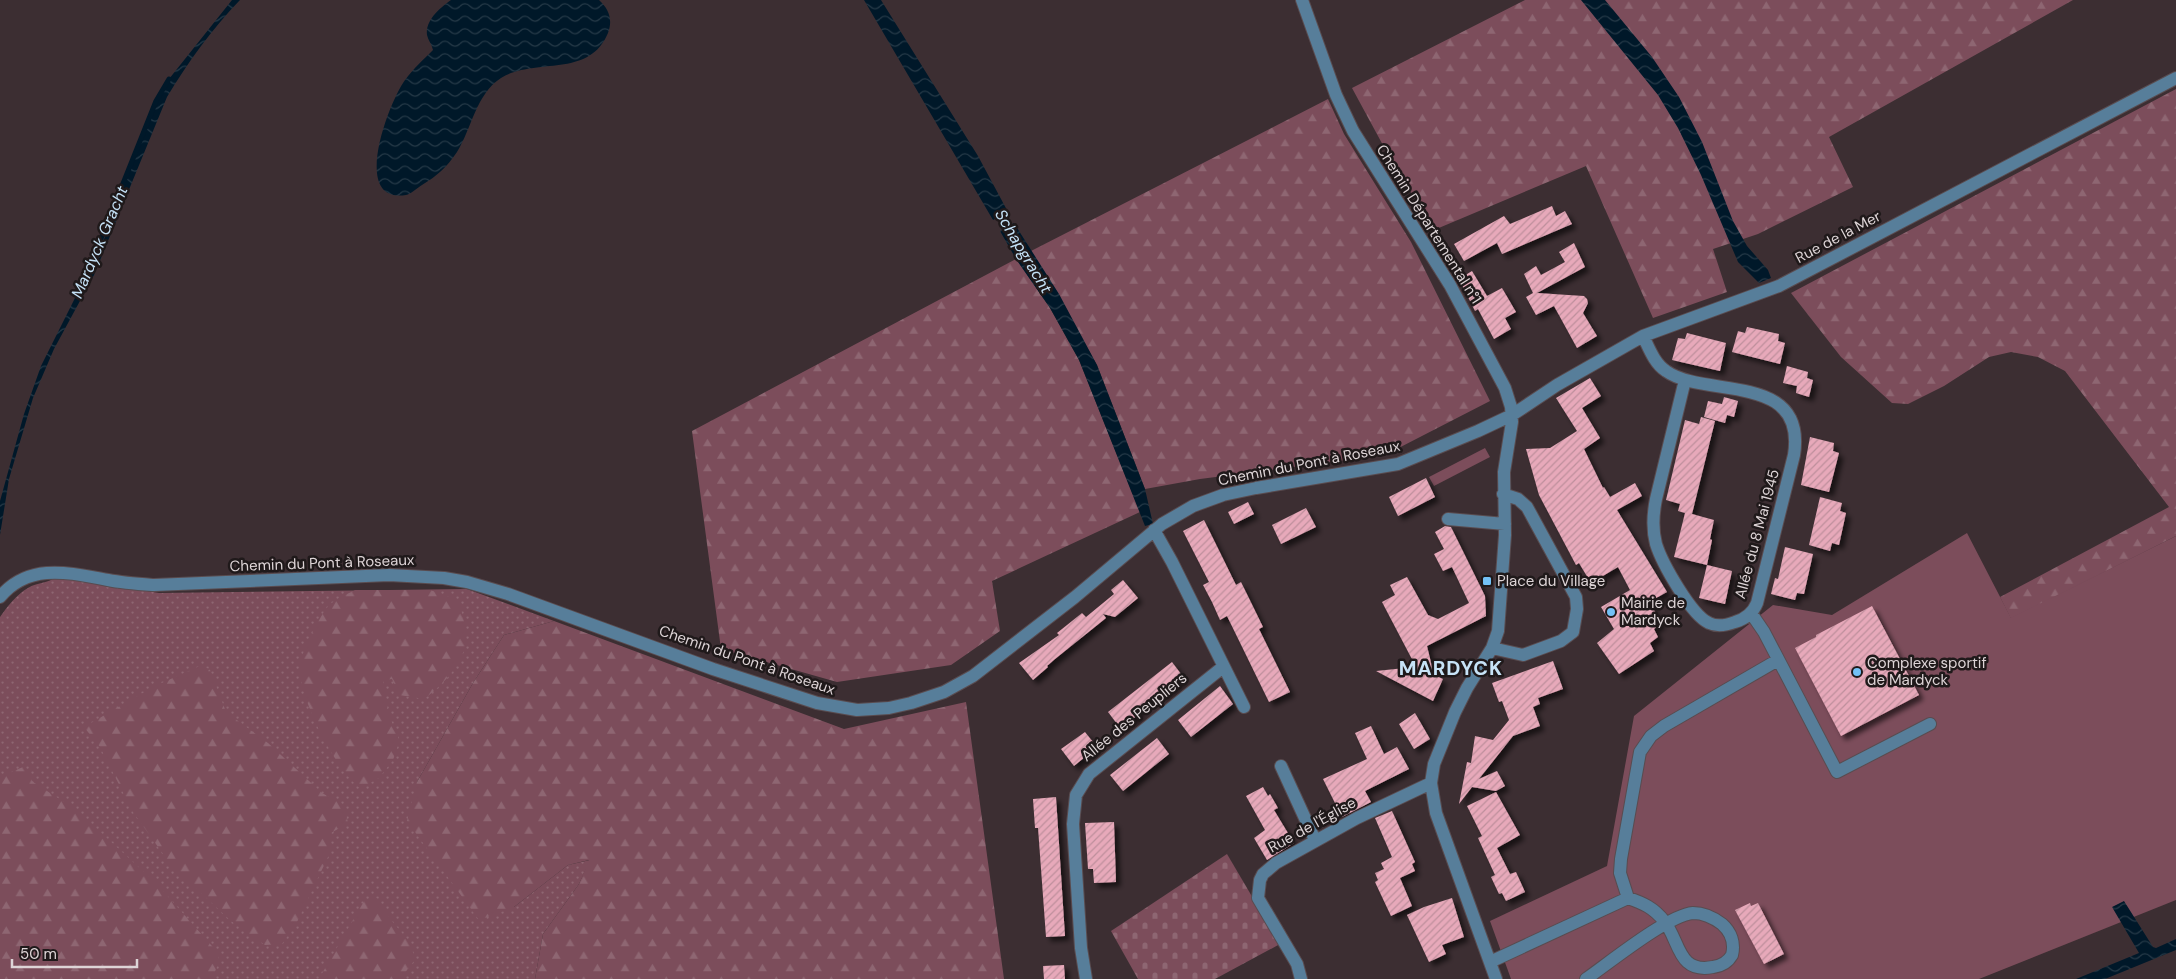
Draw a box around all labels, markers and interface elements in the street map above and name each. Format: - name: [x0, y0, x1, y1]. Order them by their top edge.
- street label: Chemin Départemental n°1: [1372, 141, 1486, 307]
- water label: Mardyck Gracht: [66, 182, 133, 302]
- water label: Schapgracht: [990, 205, 1057, 298]
- street label: Rue de la Mer: [1792, 206, 1885, 268]
- street label: Chemin du Pont à Roseaux: [1216, 435, 1402, 490]
- street label: Allée du 8 Mai 1945: [1730, 467, 1784, 601]
- street label: Chemin du Pont à Roseaux: [229, 550, 415, 576]
- place label: Place du Village: [1497, 571, 1605, 591]
- marker: Place du Village: [1481, 575, 1493, 587]
- place label: Mairie de Mardyck: [1621, 593, 1685, 630]
- marker: Mairie de Mardyck: [1605, 606, 1617, 618]
- street label: Chemin du Pont à Roseaux: [656, 620, 838, 700]
- place label: Complexe sportif de Mardyck: [1867, 653, 1987, 690]
- district label: MARDYCK: [1399, 655, 1503, 681]
- marker: Complexe sportif de Mardyck: [1851, 666, 1863, 678]
- street label: Allée des Peupliers: [1077, 668, 1191, 766]
- street label: Rue de l'Église: [1265, 793, 1359, 857]
- scale bar: [12, 936, 138, 968]
- text: 50 m: [20, 944, 57, 964]

